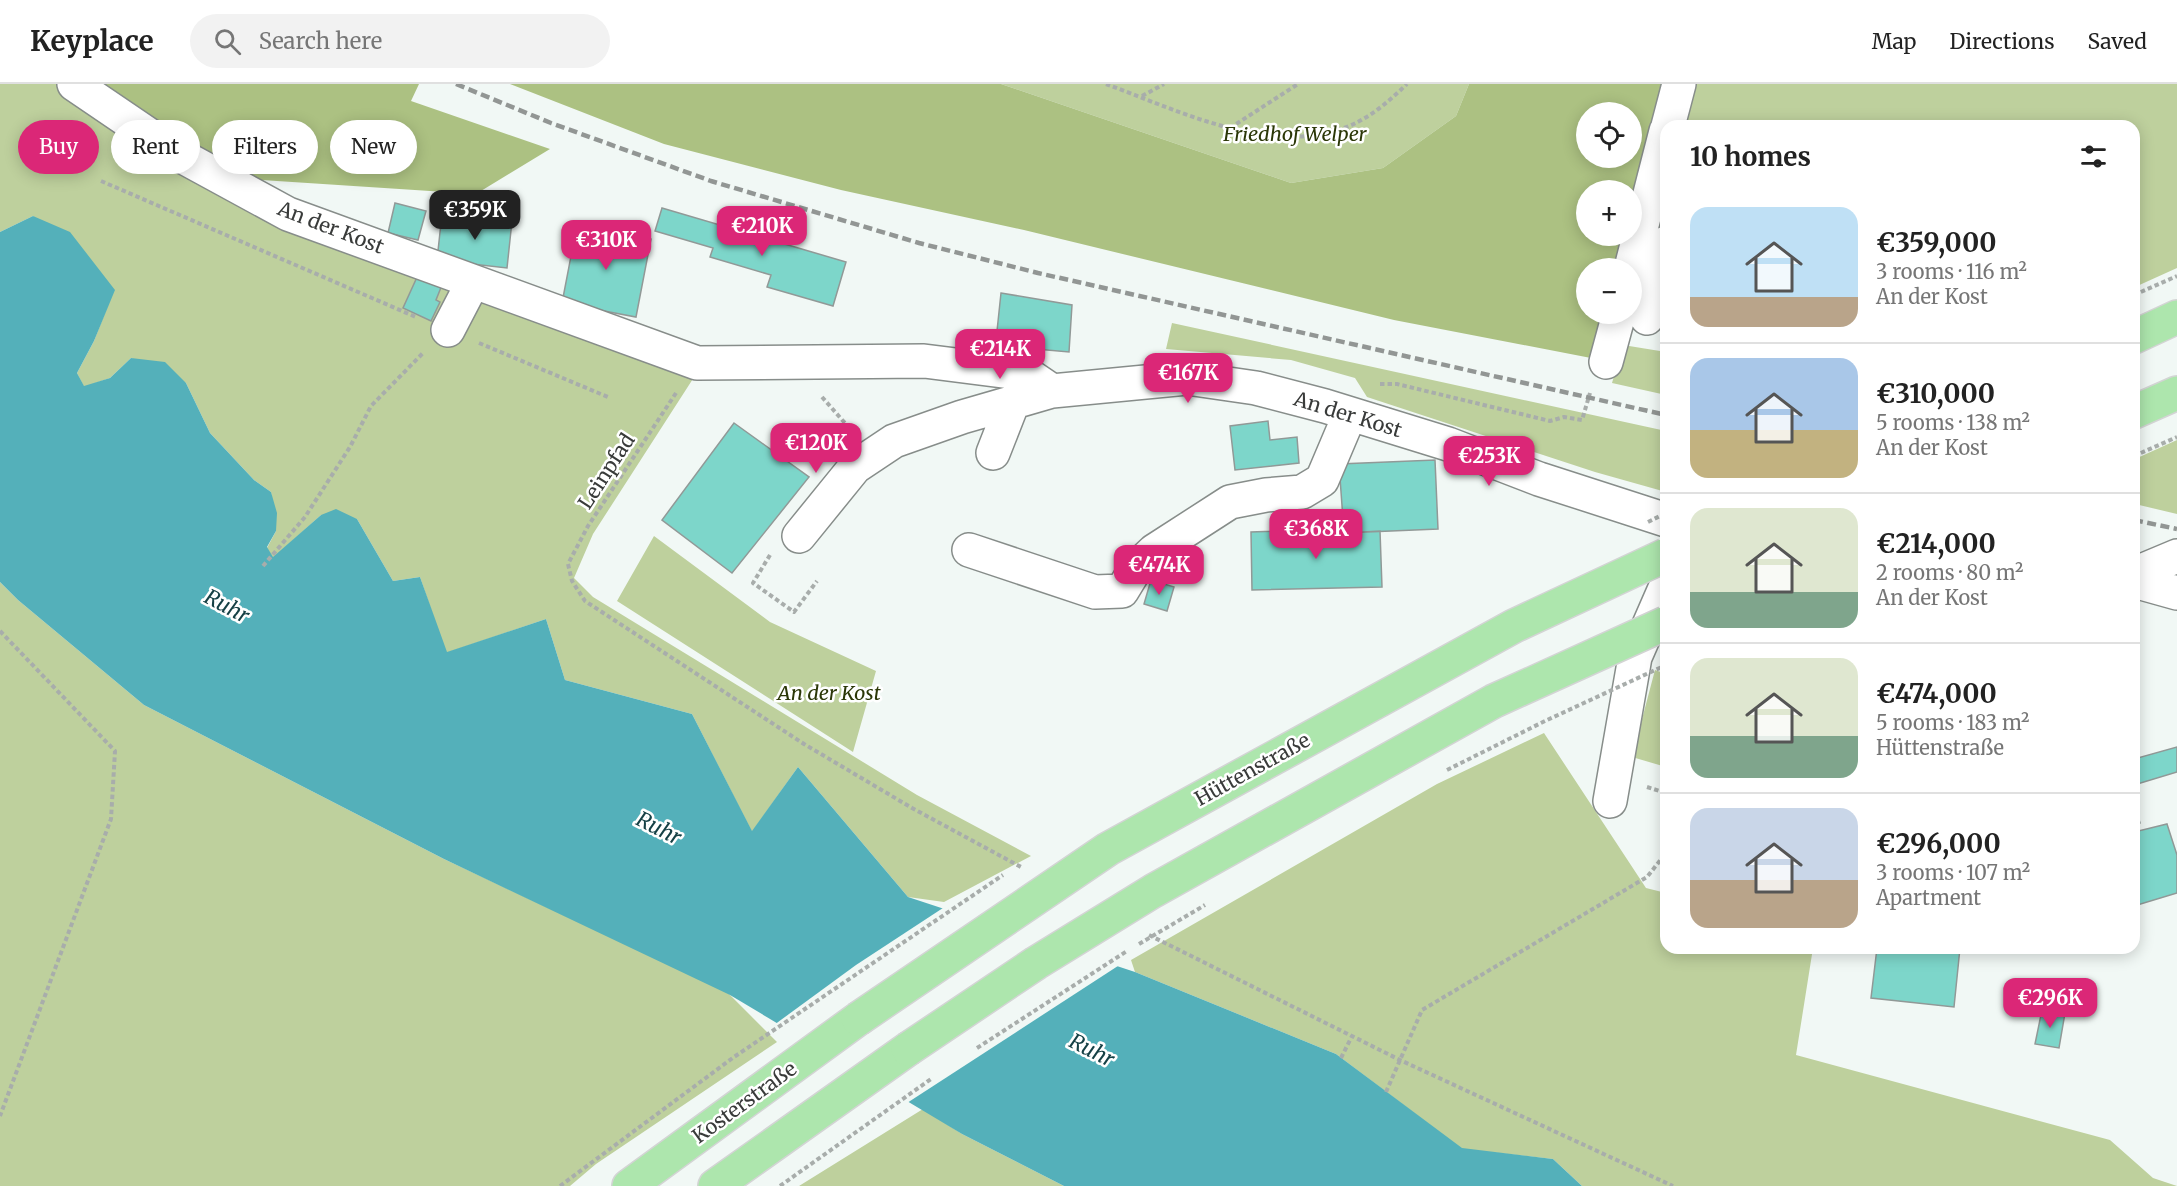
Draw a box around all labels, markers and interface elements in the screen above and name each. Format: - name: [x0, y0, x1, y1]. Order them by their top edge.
- search box: [190, 14, 610, 68]
- text: Keyplace: [30, 23, 154, 59]
- icon: search: [211, 25, 244, 58]
- text: Search here: [259, 27, 382, 55]
- text: Map: [1872, 28, 1916, 55]
- text: Directions: [1949, 28, 2054, 55]
- text: Saved: [2087, 28, 2147, 55]
- map controls: [1576, 102, 1642, 324]
- button: locate: [1576, 102, 1642, 168]
- chip: Buy: [18, 120, 99, 174]
- chip: Rent: [111, 120, 200, 174]
- chip: Filters: [212, 120, 318, 174]
- chip: New: [330, 120, 417, 174]
- park label: Friedhof Welper: [1222, 121, 1368, 146]
- text: 10 homes: [1690, 140, 1811, 173]
- icon: filters: [2077, 140, 2110, 173]
- button: +: [1576, 180, 1642, 246]
- pin: €359K: [433, 190, 517, 241]
- street label: An der Kost: [273, 195, 388, 259]
- text: €359K: [443, 197, 507, 222]
- pin: €210K: [720, 206, 804, 257]
- text: €210K: [731, 213, 793, 238]
- pin: €310K: [564, 220, 648, 271]
- text: €359,000: [1876, 226, 1996, 259]
- text: €310K: [575, 227, 637, 252]
- icon: home: [1738, 231, 1810, 303]
- button: −: [1576, 258, 1642, 324]
- text: 3 rooms · 116 m²: [1876, 259, 2027, 284]
- text: An der Kost: [1876, 284, 1988, 309]
- pin: €214K: [958, 329, 1042, 380]
- text: €214K: [969, 336, 1031, 361]
- pin: €167K: [1146, 353, 1230, 404]
- text: €167K: [1158, 360, 1218, 385]
- text: €310,000: [1876, 377, 1995, 410]
- icon: home: [1738, 382, 1810, 454]
- street label: An der Kost: [1290, 385, 1405, 442]
- text: 5 rooms · 138 m²: [1876, 410, 2030, 435]
- pin: €120K: [774, 423, 858, 474]
- street label: Leinpfad: [572, 428, 640, 514]
- text: €120K: [784, 430, 848, 455]
- text: An der Kost: [1876, 435, 1988, 460]
- pin: €253K: [1447, 436, 1531, 487]
- text: €253K: [1458, 443, 1520, 468]
- pin: €368K: [1274, 509, 1358, 560]
- text: €368K: [1283, 516, 1349, 541]
- text: €214,000: [1876, 527, 1996, 560]
- icon: home: [1738, 532, 1810, 604]
- pin: €474K: [1117, 545, 1201, 596]
- text: €474K: [1128, 552, 1190, 577]
- text: 2 rooms · 80 m²: [1876, 560, 2023, 585]
- water label: Ruhr: [200, 583, 255, 629]
- text: An der Kost: [1876, 585, 1988, 610]
- text: €474,000: [1876, 677, 1997, 710]
- park label: An der Kost: [775, 680, 881, 705]
- icon: home: [1738, 682, 1810, 754]
- text: 5 rooms · 183 m²: [1876, 710, 2029, 735]
- street label: Hüttenstraße: [1190, 727, 1314, 811]
- text: Hüttenstraße: [1876, 735, 2004, 760]
- water label: Ruhr: [632, 805, 687, 851]
- text: €296,000: [1876, 827, 2001, 860]
- icon: home: [1738, 832, 1810, 904]
- text: 3 rooms · 107 m²: [1876, 860, 2030, 885]
- text: Apartment: [1876, 885, 1981, 910]
- pin: €296K: [2008, 978, 2092, 1029]
- text: €296K: [2017, 985, 2083, 1010]
- water label: Ruhr: [1065, 1027, 1120, 1073]
- street label: Kosterstraße: [687, 1056, 801, 1148]

